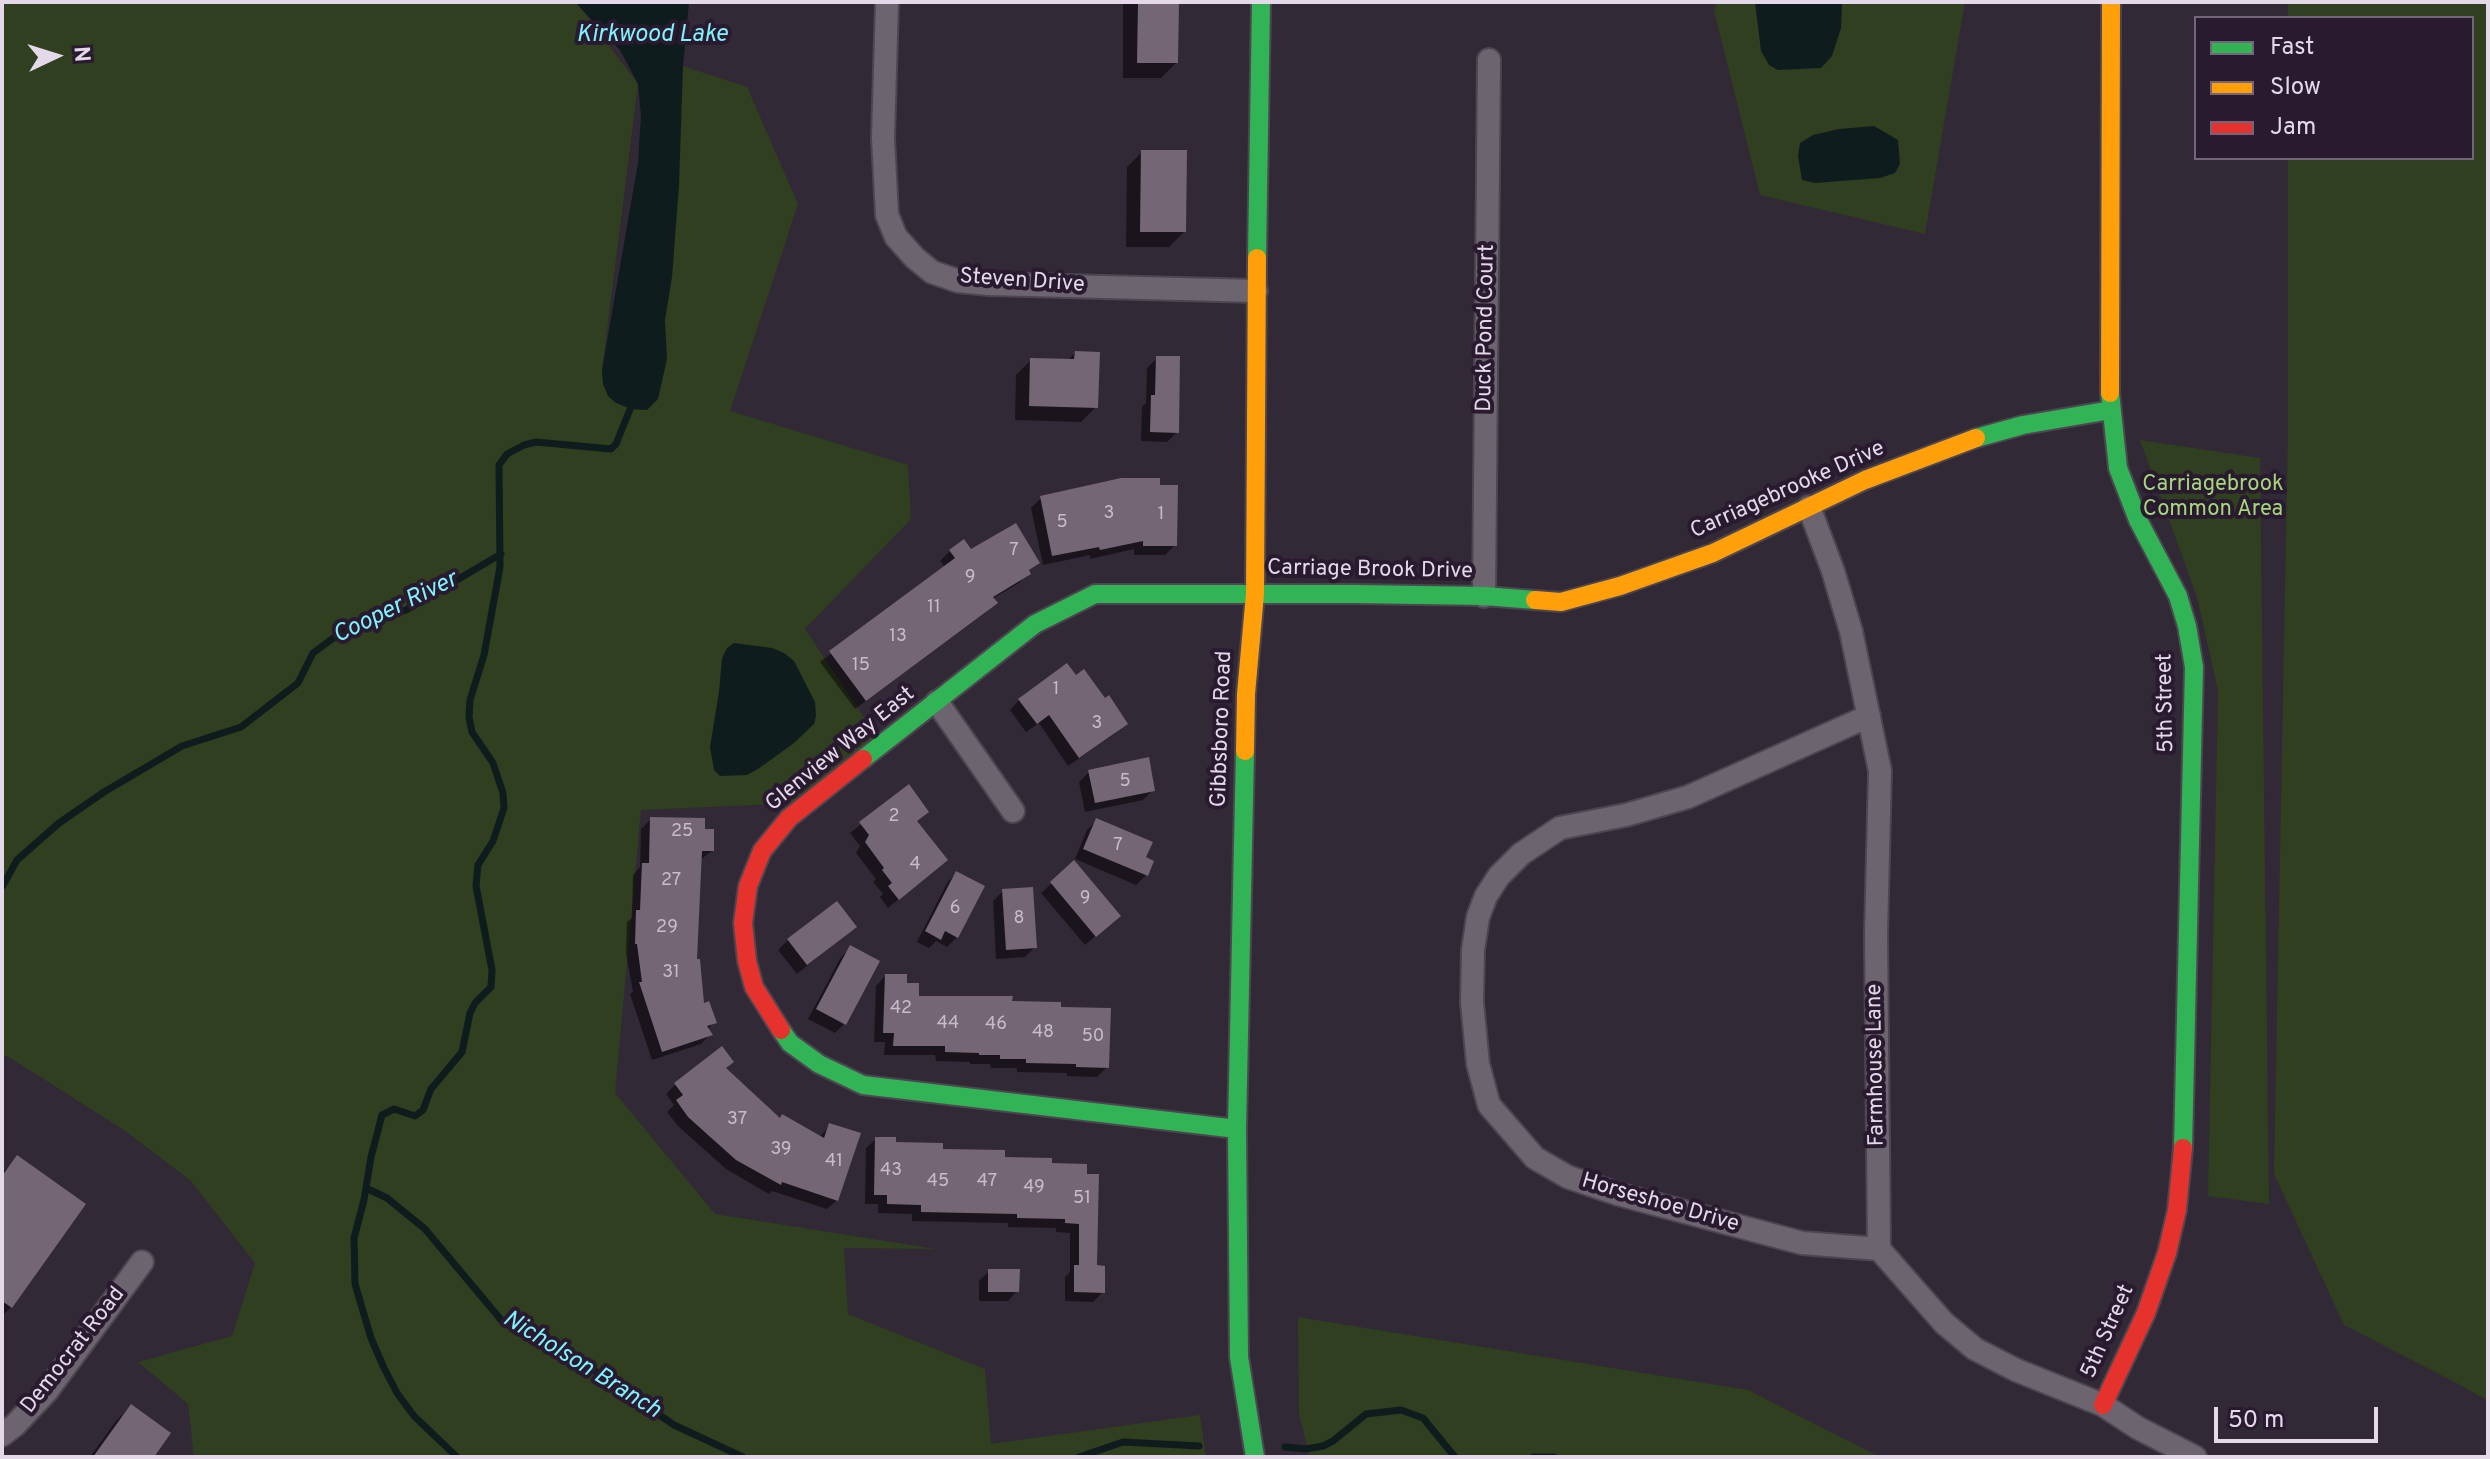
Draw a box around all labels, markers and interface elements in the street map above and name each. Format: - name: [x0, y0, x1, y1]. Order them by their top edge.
- north arrow: [16, 16, 96, 96]
- legend: [2194, 16, 2474, 160]
- water label: Kirkwood Lake: [576, 22, 728, 50]
- text: Fast: [2270, 33, 2314, 63]
- text: N: [66, 45, 94, 63]
- text: Slow: [2270, 73, 2321, 103]
- text: Jam: [2270, 113, 2316, 143]
- street label: Duck Pond Court: [1472, 244, 1502, 412]
- street label: Steven Drive: [959, 264, 1085, 300]
- street label: Carriagebrooke Drive: [1687, 436, 1889, 546]
- park label: Carriagebrook Common Area: [2142, 473, 2284, 524]
- house number: 3: [1104, 503, 1114, 525]
- house number: 1: [1158, 504, 1164, 526]
- house number: 5: [1056, 512, 1068, 534]
- house number: 7: [1009, 540, 1019, 562]
- street label: Carriage Brook Drive: [1267, 556, 1473, 586]
- water label: Cooper River: [329, 566, 463, 652]
- house number: 9: [965, 567, 975, 589]
- house number: 11: [927, 597, 941, 619]
- house number: 13: [889, 626, 907, 648]
- street label: Gibbsboro Road: [1207, 650, 1239, 808]
- street label: 5th Street: [2153, 653, 2181, 753]
- house number: 15: [852, 655, 870, 677]
- house number: 1: [1053, 679, 1059, 701]
- street label: Glenview Way East: [761, 682, 921, 818]
- house number: 3: [1092, 713, 1102, 735]
- house number: 5: [1119, 771, 1131, 793]
- house number: 2: [888, 806, 900, 828]
- house number: 25: [671, 821, 693, 843]
- house number: 7: [1113, 835, 1123, 857]
- house number: 4: [909, 854, 921, 876]
- house number: 27: [661, 870, 681, 892]
- house number: 9: [1080, 888, 1090, 910]
- house number: 6: [950, 898, 960, 920]
- house number: 8: [1014, 908, 1024, 930]
- house number: 29: [656, 917, 678, 939]
- house number: 31: [662, 962, 680, 984]
- street label: Farmhouse Lane: [1862, 983, 1892, 1147]
- house number: 42: [890, 998, 912, 1020]
- house number: 44: [937, 1013, 959, 1035]
- house number: 46: [985, 1014, 1007, 1036]
- house number: 48: [1032, 1022, 1054, 1044]
- house number: 50: [1082, 1026, 1104, 1048]
- house number: 37: [727, 1109, 747, 1131]
- house number: 39: [770, 1139, 792, 1161]
- house number: 41: [825, 1151, 843, 1173]
- house number: 43: [880, 1160, 902, 1182]
- street label: Horseshoe Drive: [1578, 1169, 1742, 1239]
- house number: 45: [927, 1171, 949, 1193]
- house number: 47: [977, 1171, 997, 1193]
- house number: 49: [1023, 1177, 1045, 1199]
- house number: 51: [1073, 1188, 1091, 1210]
- street label: 5th Street: [2077, 1281, 2141, 1383]
- street label: Democrat Road: [16, 1282, 132, 1420]
- water label: Nicholson Branch: [497, 1306, 665, 1426]
- scale bar: [2218, 1391, 2382, 1441]
- text: 50 m: [2228, 1406, 2284, 1436]

